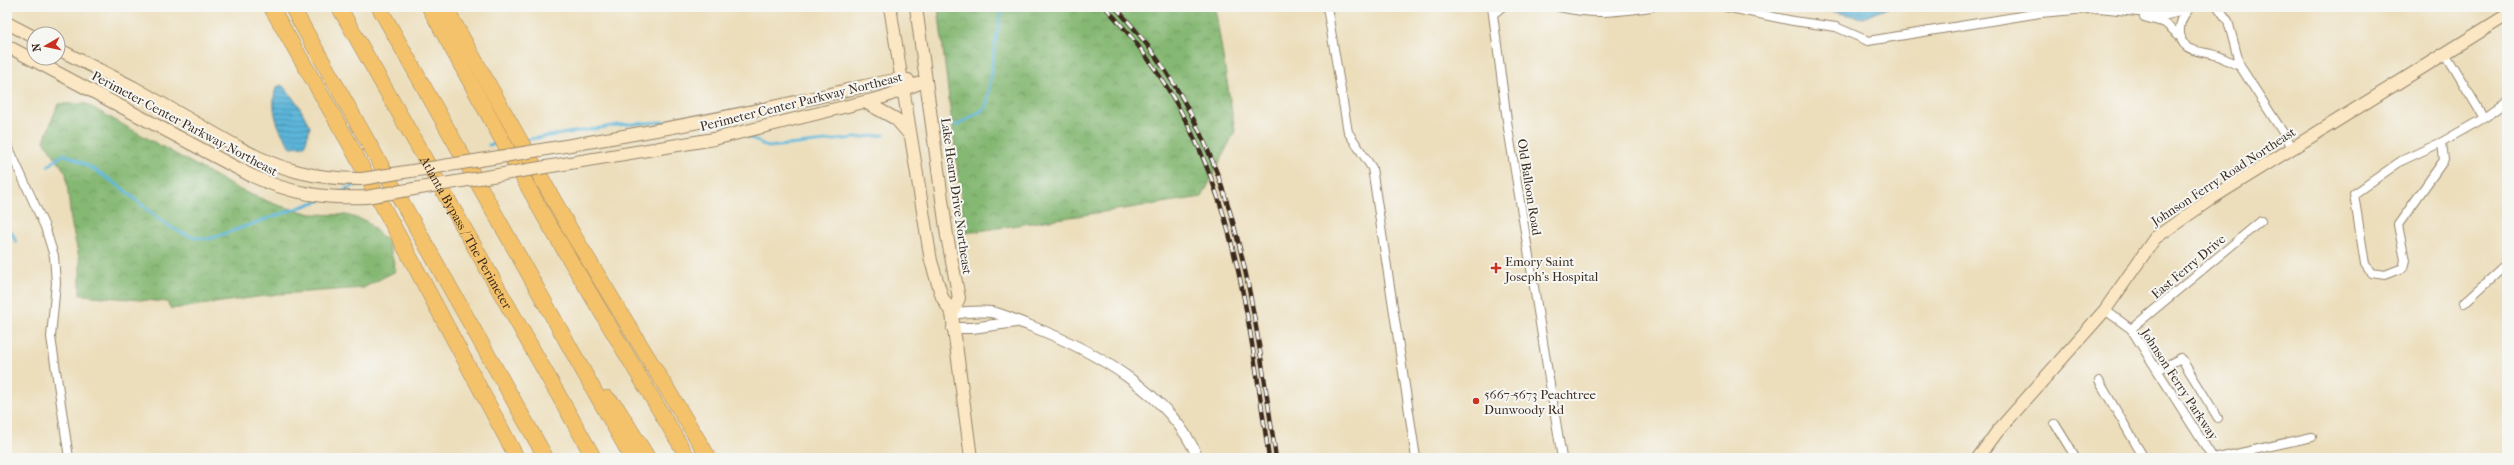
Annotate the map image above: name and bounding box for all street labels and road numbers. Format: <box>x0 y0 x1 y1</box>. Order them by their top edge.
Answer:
street label: Perimeter Center Parkway Northeast <box>89 68 281 179</box>
street label: Perimeter Center Parkway Northeast <box>698 69 904 134</box>
street label: Lake Hearn Drive Northeast <box>938 117 975 276</box>
street label: Johnson Ferry Road Northeast <box>2148 124 2298 229</box>
street label: Old Balloon Road <box>1514 138 1545 237</box>
street label: Atlanta Bypass / The Perimeter <box>416 153 515 312</box>
street label: East Ferry Drive <box>2148 231 2229 302</box>
street label: Johnson Ferry Parkway <box>2137 325 2222 444</box>

